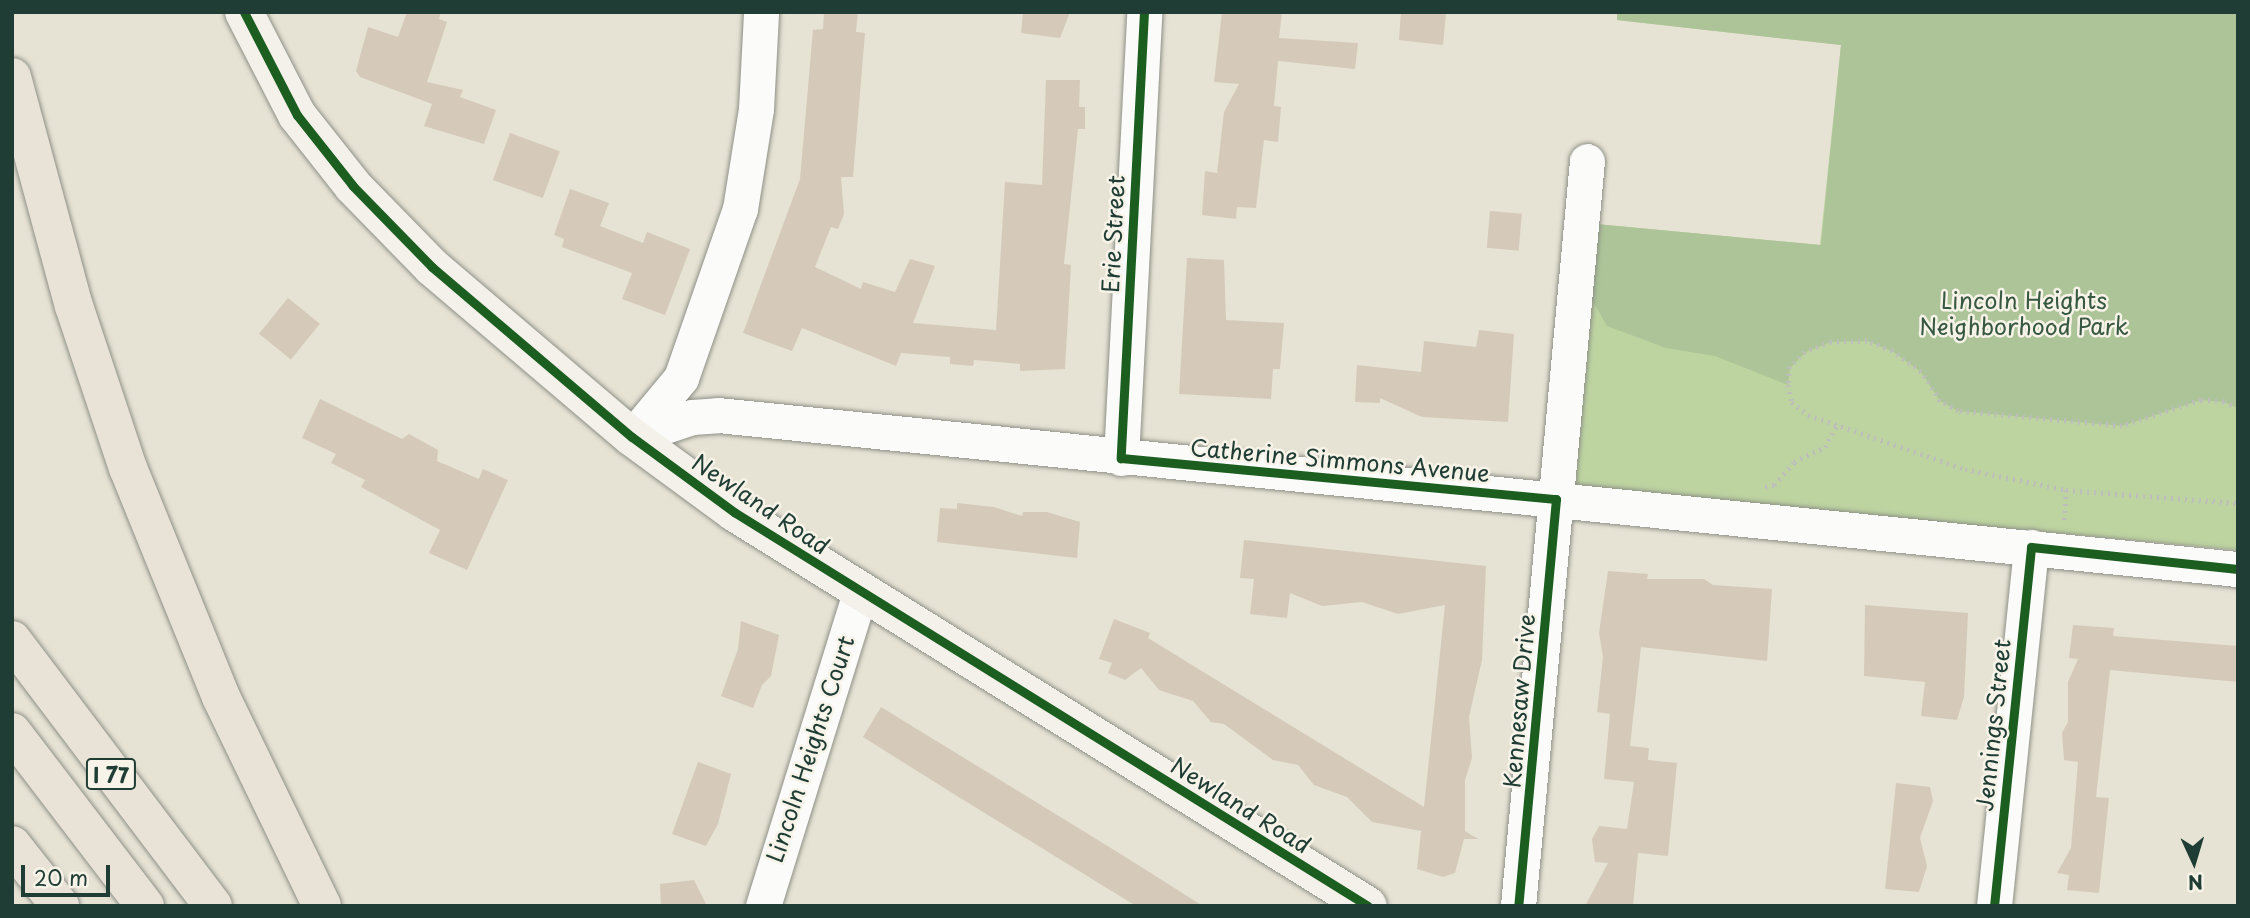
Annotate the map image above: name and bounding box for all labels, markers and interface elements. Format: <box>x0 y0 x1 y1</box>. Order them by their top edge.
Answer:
street label: Erie Street <box>1096 174 1130 294</box>
park label: Lincoln Heights Neighborhood Park <box>1919 286 2129 340</box>
street label: Catherine Simmons Avenue <box>1189 433 1491 487</box>
street label: Newland Road <box>687 448 835 560</box>
street label: Kennesaw Drive <box>1498 612 1540 790</box>
street label: Lincoln Heights Court <box>760 632 860 866</box>
street label: Jennings Street <box>1970 637 2016 813</box>
street label: Newland Road <box>1166 751 1316 859</box>
road number: I 77 <box>85 756 137 792</box>
north arrow <box>2159 827 2229 897</box>
scale bar <box>24 852 114 896</box>
text: 20 m <box>34 861 88 893</box>
text: N <box>2187 868 2204 897</box>

